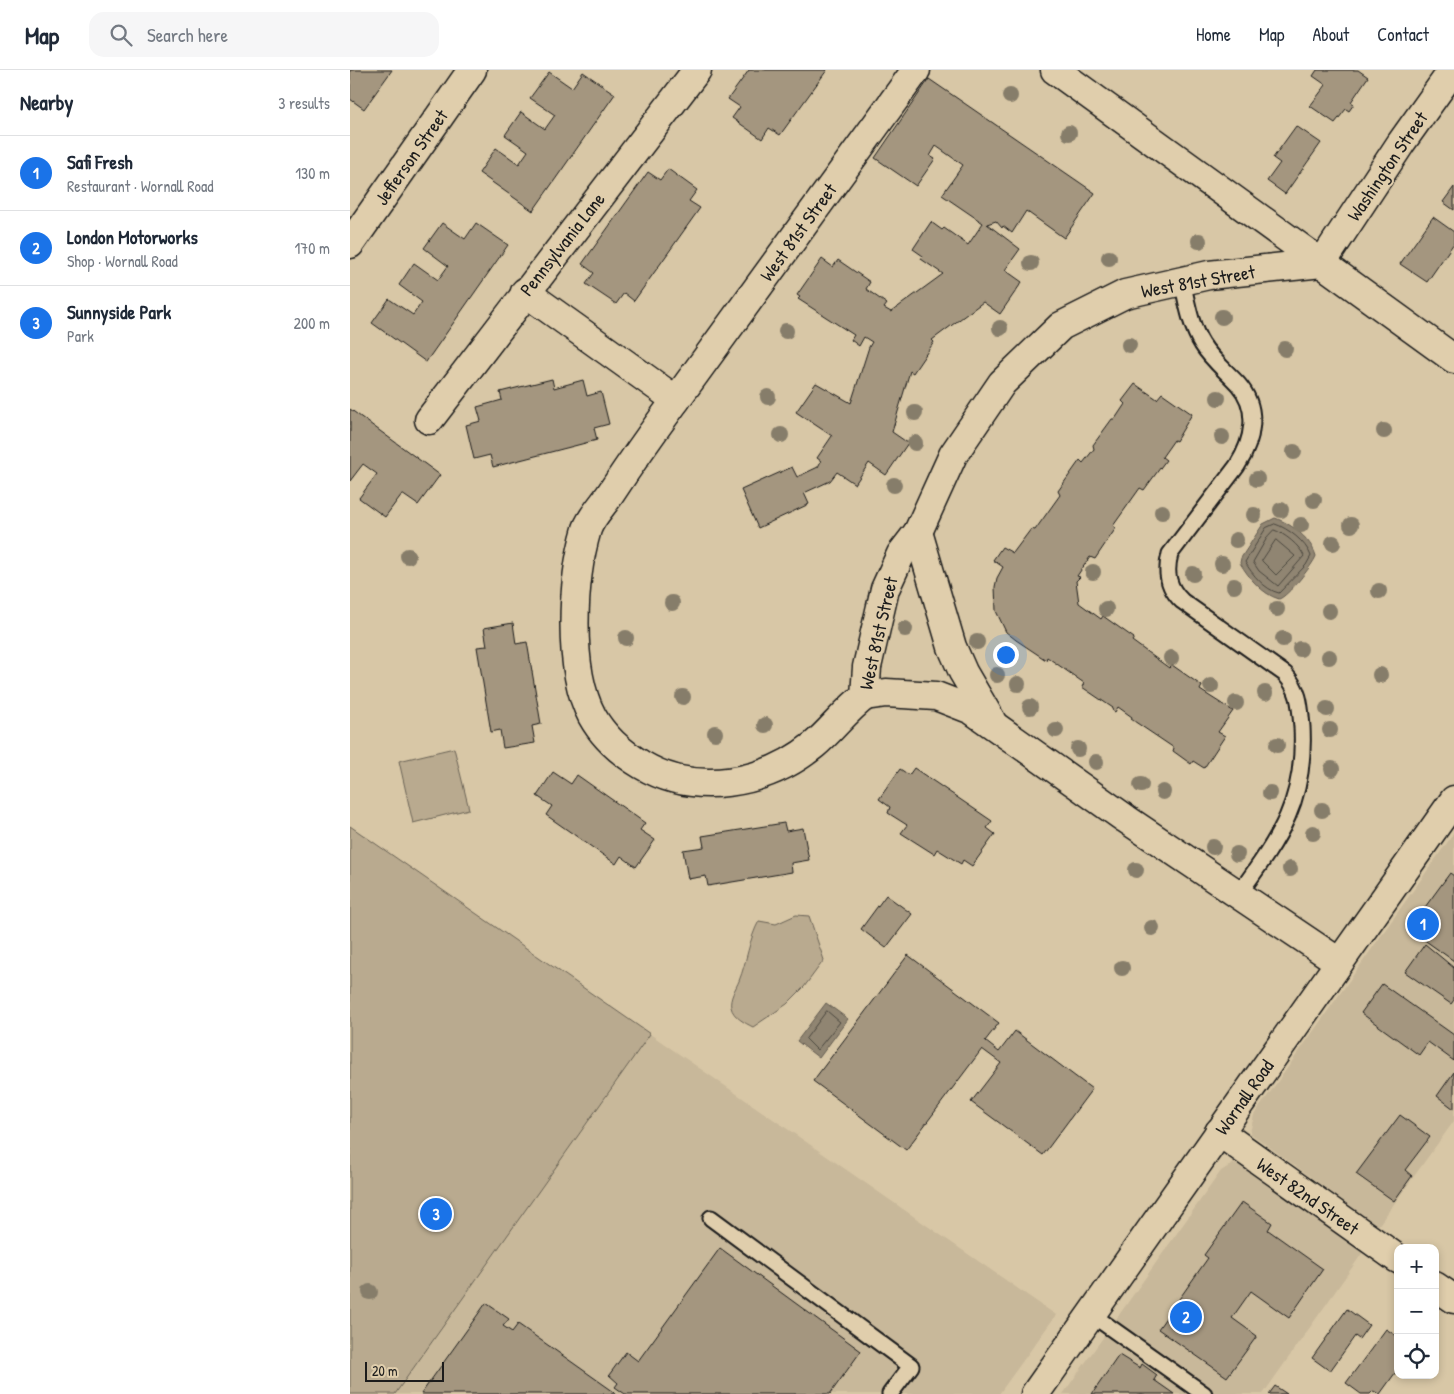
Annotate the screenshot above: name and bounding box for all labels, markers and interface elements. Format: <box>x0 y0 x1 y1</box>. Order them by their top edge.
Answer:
search box <box>89 12 439 57</box>
text: Map <box>25 19 59 51</box>
icon: search <box>107 21 135 49</box>
text: Search here <box>147 22 228 48</box>
text: Home <box>1196 22 1231 47</box>
text: Map <box>1259 22 1284 47</box>
text: About <box>1312 22 1349 47</box>
text: Contact <box>1377 22 1429 47</box>
text: Nearby <box>20 88 73 117</box>
text: 3 results <box>278 92 330 114</box>
street label: Jefferson Street <box>368 103 454 210</box>
street label: Washington Street <box>1341 106 1434 226</box>
text: Safi Fresh <box>67 149 132 175</box>
text: 1 <box>33 162 39 184</box>
text: 130 m <box>295 162 330 184</box>
text: Restaurant · Wornall Road <box>67 175 213 197</box>
street label: West 81st Street <box>754 177 843 286</box>
street label: Pennsylvania Lane <box>513 187 611 301</box>
text: London Motorworks <box>67 224 198 250</box>
text: 2 <box>32 237 40 259</box>
text: 170 m <box>295 237 330 259</box>
text: Shop · Wornall Road <box>67 250 178 272</box>
street label: West 81st Street <box>1139 258 1257 304</box>
text: Sunnyside Park <box>67 299 171 325</box>
text: 3 <box>32 312 40 334</box>
text: 200 m <box>294 312 330 334</box>
text: Park <box>67 325 94 347</box>
street label: West 81st Street <box>852 574 904 692</box>
your location <box>993 642 1019 668</box>
pin: 1 <box>1407 905 1439 943</box>
street label: Wornall Road <box>1209 1054 1280 1140</box>
street label: West 82nd Street <box>1252 1151 1365 1241</box>
pin: 3 <box>420 1195 452 1233</box>
map controls <box>1394 1244 1439 1379</box>
button: + <box>1394 1244 1439 1289</box>
button: − <box>1394 1289 1439 1334</box>
pin: 2 <box>1170 1298 1202 1336</box>
button: locate <box>1394 1334 1439 1379</box>
scale bar <box>365 1359 444 1382</box>
text: 20 m <box>372 1361 398 1380</box>

